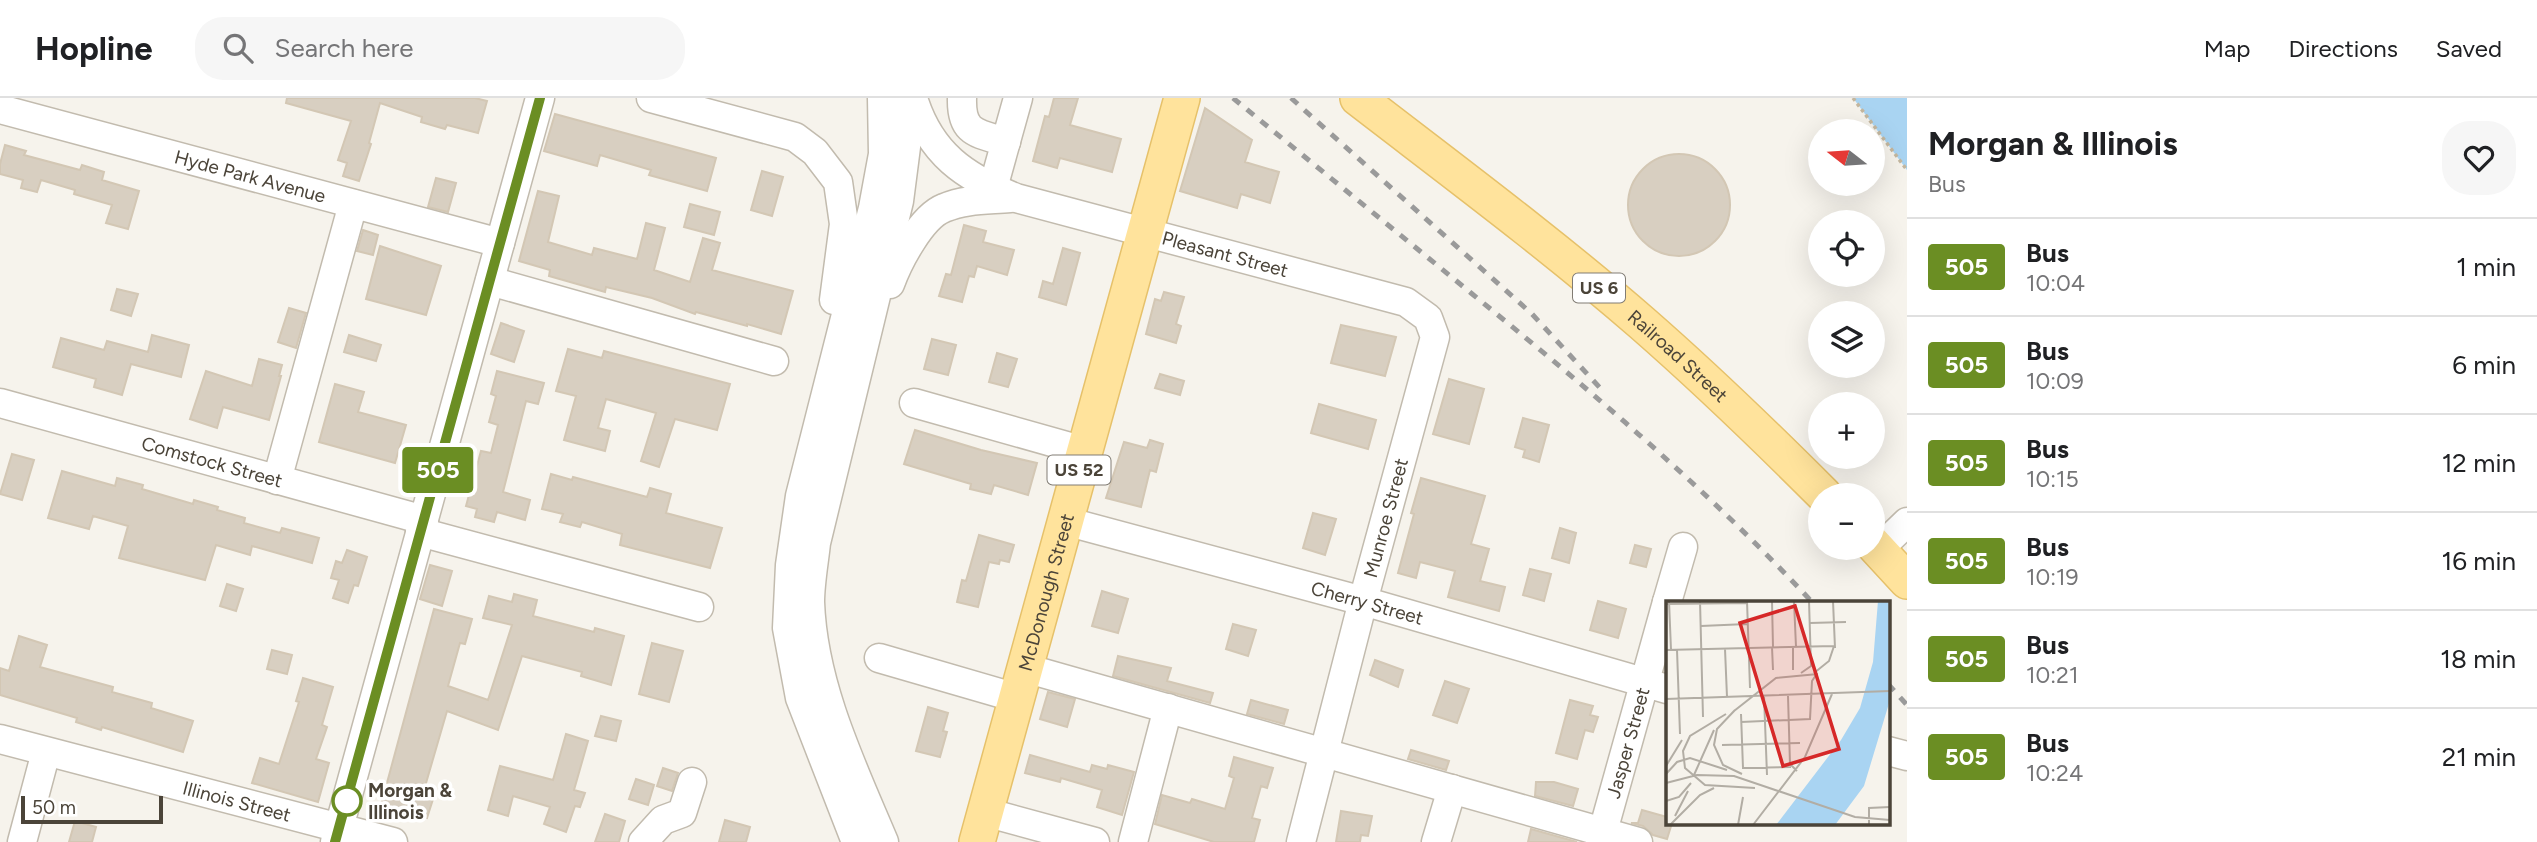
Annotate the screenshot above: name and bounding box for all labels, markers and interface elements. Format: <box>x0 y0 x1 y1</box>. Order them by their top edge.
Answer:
search box <box>195 17 685 80</box>
text: Hopline <box>35 29 153 68</box>
icon: search <box>219 29 257 67</box>
text: Search here <box>275 32 413 64</box>
text: Map <box>2204 34 2250 63</box>
text: Directions <box>2288 34 2398 63</box>
text: Saved <box>2436 34 2502 63</box>
north arrow <box>1808 119 1885 196</box>
map controls <box>1808 119 1885 560</box>
button: heart <box>2442 121 2516 195</box>
text: Morgan & Illinois <box>1928 124 2178 163</box>
street label: Hyde Park Avenue <box>172 145 328 207</box>
text: Bus <box>1928 170 1966 198</box>
button: locate <box>1808 210 1885 287</box>
street label: Pleasant Street <box>1160 226 1291 282</box>
text: Bus <box>2026 237 2069 269</box>
text: 1 min <box>2456 251 2516 283</box>
text: 505 <box>1945 252 1988 281</box>
text: 10:04 <box>2026 269 2085 297</box>
road number: US 6 <box>1573 274 1625 302</box>
button: layers <box>1808 301 1885 378</box>
street label: Railroad Street <box>1623 305 1733 407</box>
text: Bus <box>2026 335 2069 367</box>
text: 6 min <box>2452 349 2516 381</box>
text: 505 <box>1945 350 1988 379</box>
text: 10:09 <box>2026 367 2084 395</box>
button: + <box>1808 392 1885 469</box>
street label: Comstock Street <box>139 431 285 492</box>
text: Bus <box>2026 433 2069 465</box>
line badge: 505 <box>398 447 478 493</box>
text: 12 min <box>2442 447 2516 479</box>
text: 505 <box>1945 448 1988 477</box>
text: 505 <box>416 455 460 484</box>
road number: US 52 <box>1048 456 1110 484</box>
street label: Munroe Street <box>1359 456 1413 580</box>
text: 10:15 <box>2026 465 2079 493</box>
button: − <box>1808 483 1885 560</box>
street label: McDonough Street <box>1013 511 1078 674</box>
text: Bus <box>2026 531 2069 563</box>
text: 16 min <box>2441 545 2516 577</box>
text: 505 <box>1945 546 1988 575</box>
text: 10:19 <box>2026 563 2079 591</box>
street label: Cherry Street <box>1309 576 1426 629</box>
inset map <box>1666 601 1890 824</box>
text: Bus <box>2026 629 2069 661</box>
text: 18 min <box>2440 643 2516 675</box>
text: 505 <box>1945 644 1988 673</box>
text: 10:21 <box>2026 661 2078 689</box>
street label: Jasper Street <box>1601 685 1654 801</box>
text: Bus <box>2026 727 2069 759</box>
text: 21 min <box>2442 741 2516 773</box>
text: 505 <box>1945 742 1988 771</box>
text: 10:24 <box>2026 759 2083 787</box>
street label: Illinois Street <box>180 776 294 826</box>
place label: Morgan & Illinois <box>368 779 452 824</box>
marker: Morgan & Illinois <box>332 786 362 816</box>
scale bar <box>21 793 163 825</box>
text: 50 m <box>32 796 76 819</box>

